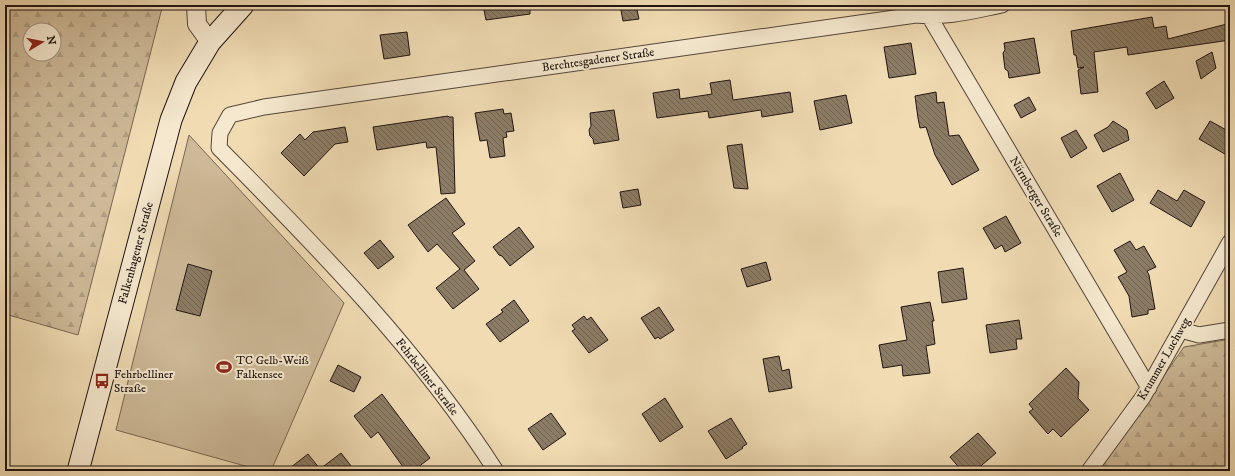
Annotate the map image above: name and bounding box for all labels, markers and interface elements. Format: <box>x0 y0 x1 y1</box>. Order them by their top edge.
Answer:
north arrow <box>22 22 62 62</box>
text: N <box>43 35 59 46</box>
street label: Berchtesgadener Straße <box>541 45 655 75</box>
street label: Nürnberger Straße <box>1006 154 1066 240</box>
street label: Falkenhagener Straße <box>115 200 157 306</box>
street label: Krummer Luchweg <box>1134 315 1194 403</box>
street label: Fehrbelliner Straße <box>392 335 462 419</box>
place label: TC Gelb-Weiß Falkensee <box>236 353 310 382</box>
sports icon: TC Gelb-Weiß Falkensee <box>215 358 233 376</box>
place label: Fehrbelliner Straße <box>114 367 174 396</box>
bus stop icon: Fehrbelliner Straße <box>93 372 111 390</box>

